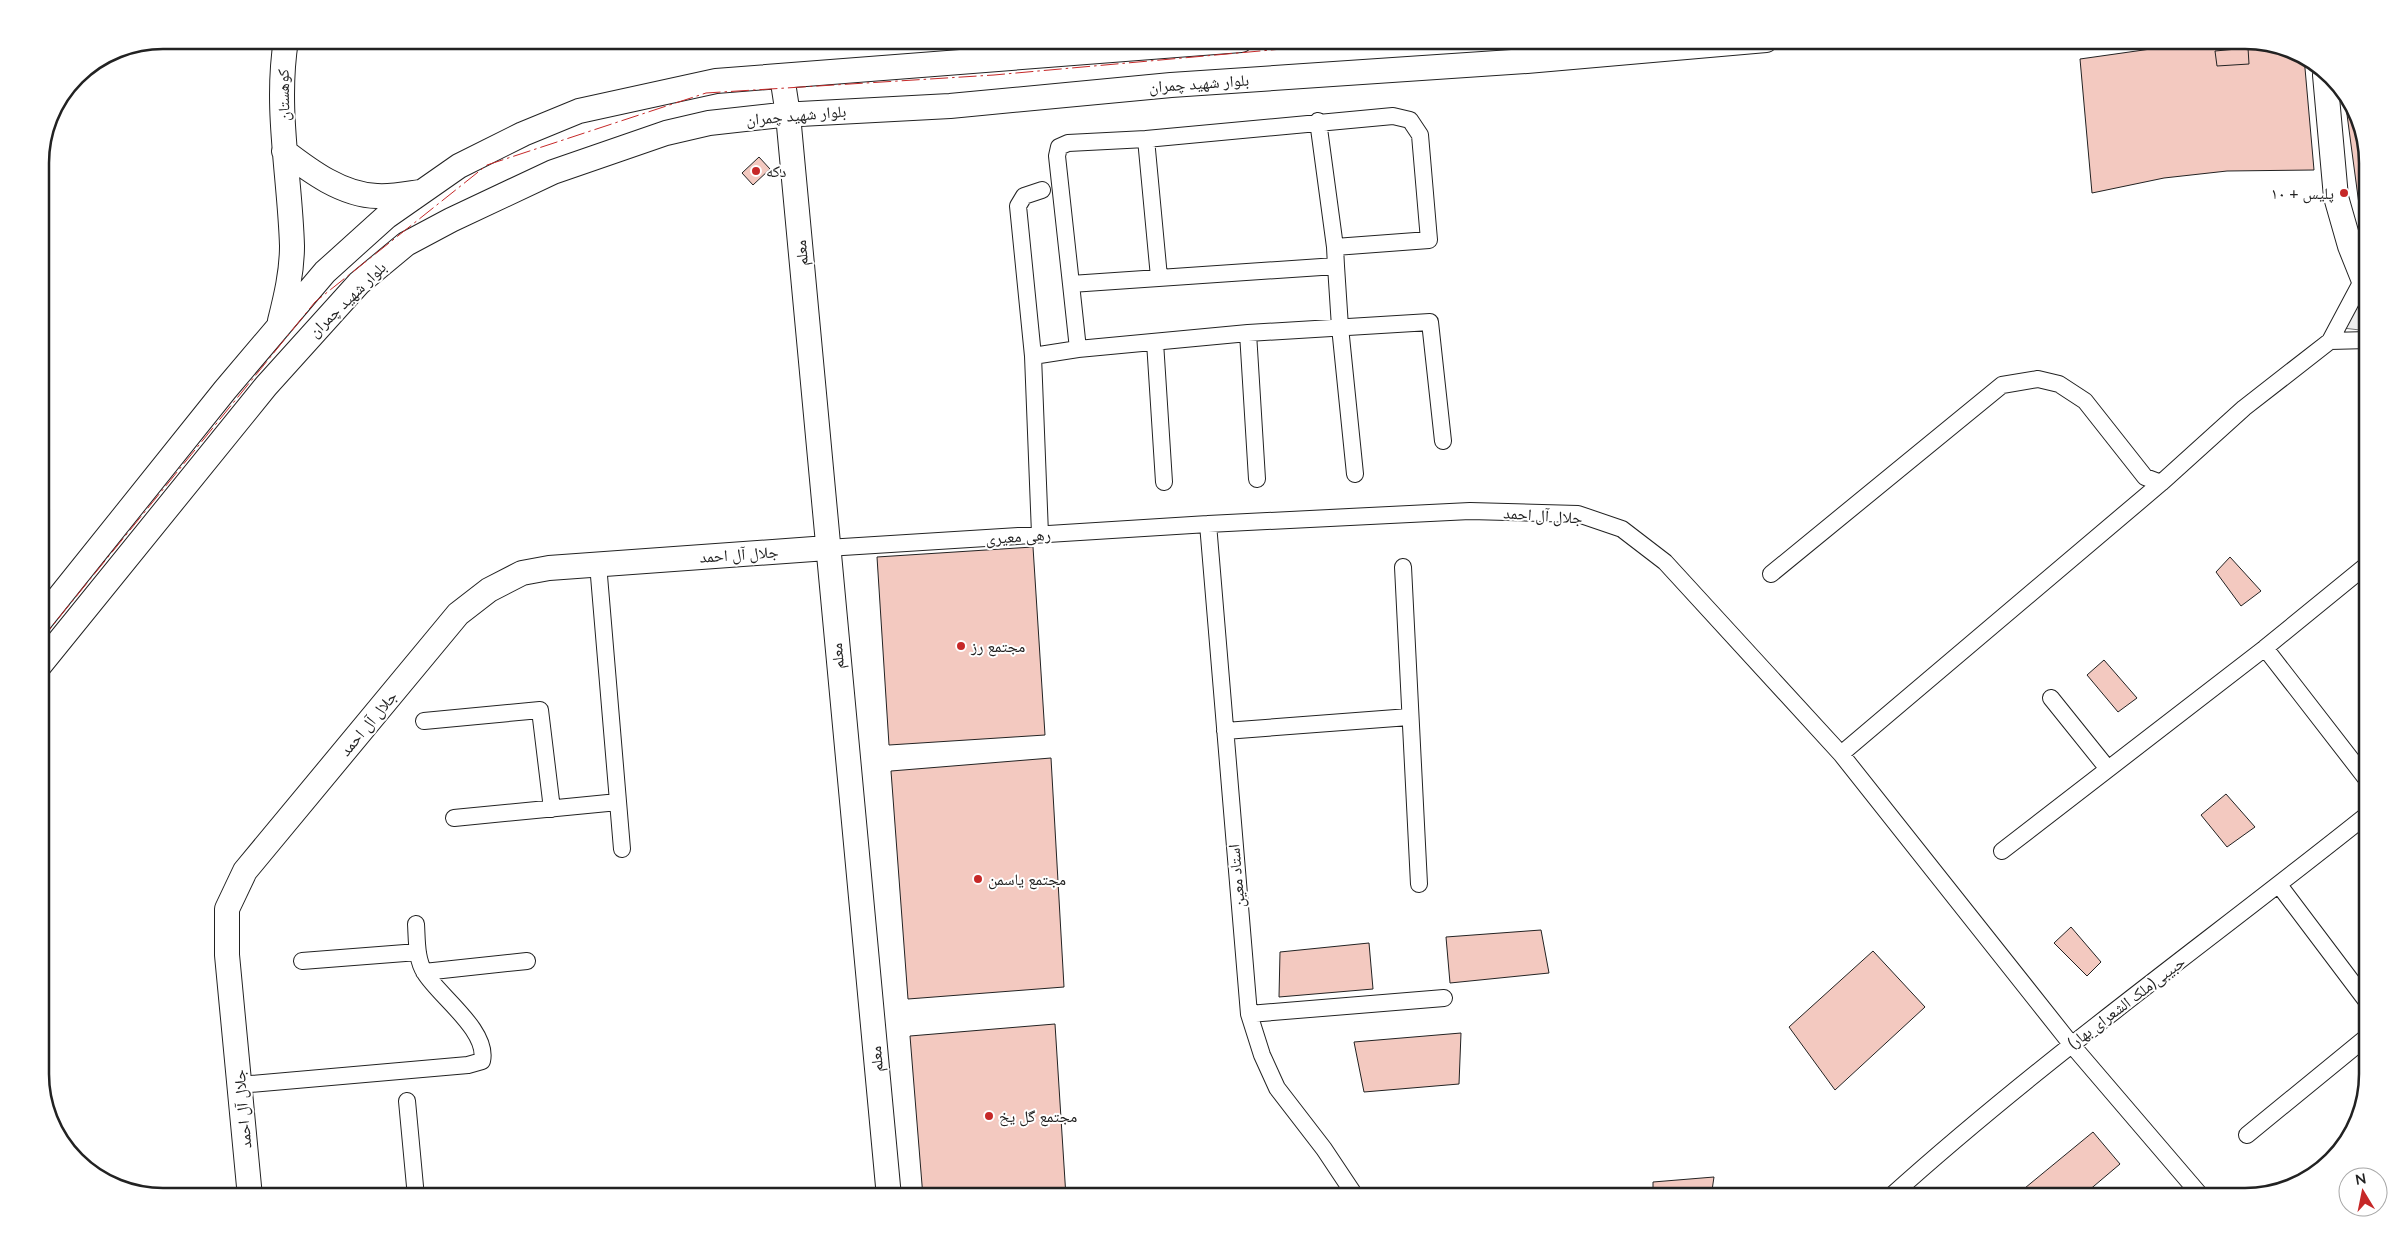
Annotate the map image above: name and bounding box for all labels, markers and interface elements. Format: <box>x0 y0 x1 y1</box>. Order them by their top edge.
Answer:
street label: کوهستان <box>273 68 294 121</box>
street label: بلوار شهید چمران <box>1148 70 1250 97</box>
street label: بلوار شهید چمران <box>745 101 847 130</box>
place label: دکه <box>766 161 787 180</box>
marker: دکه <box>750 165 762 177</box>
place label: پلیس + ۱۰ <box>2271 183 2334 204</box>
marker: پلیس + ۱۰ <box>2338 187 2350 199</box>
street label: معلم <box>790 239 813 267</box>
street label: بلوار شهید چمران <box>304 257 391 342</box>
street label: جلال آل احمد <box>1503 502 1583 529</box>
street label: رهی معیری <box>985 524 1051 549</box>
street label: جلال آل احمد <box>699 541 779 568</box>
place label: مجتمع رز <box>970 636 1025 657</box>
marker: مجتمع رز <box>955 640 967 652</box>
street label: معلم <box>826 642 849 670</box>
street label: جلال آل احمد <box>335 686 402 760</box>
street label: استاد معین <box>1223 843 1250 909</box>
place label: مجتمع یاسمن <box>988 869 1066 890</box>
marker: مجتمع یاسمن <box>972 873 984 885</box>
street label: حبیبی(ملک الشعرای بهار) <box>2063 951 2189 1053</box>
street label: معلم <box>865 1045 888 1073</box>
street label: جلال آل احمد <box>229 1069 256 1149</box>
place label: مجتمع گل یخ <box>999 1106 1077 1127</box>
marker: مجتمع گل یخ <box>983 1110 995 1122</box>
north arrow <box>2338 1167 2388 1217</box>
text: N <box>2354 1169 2367 1188</box>

